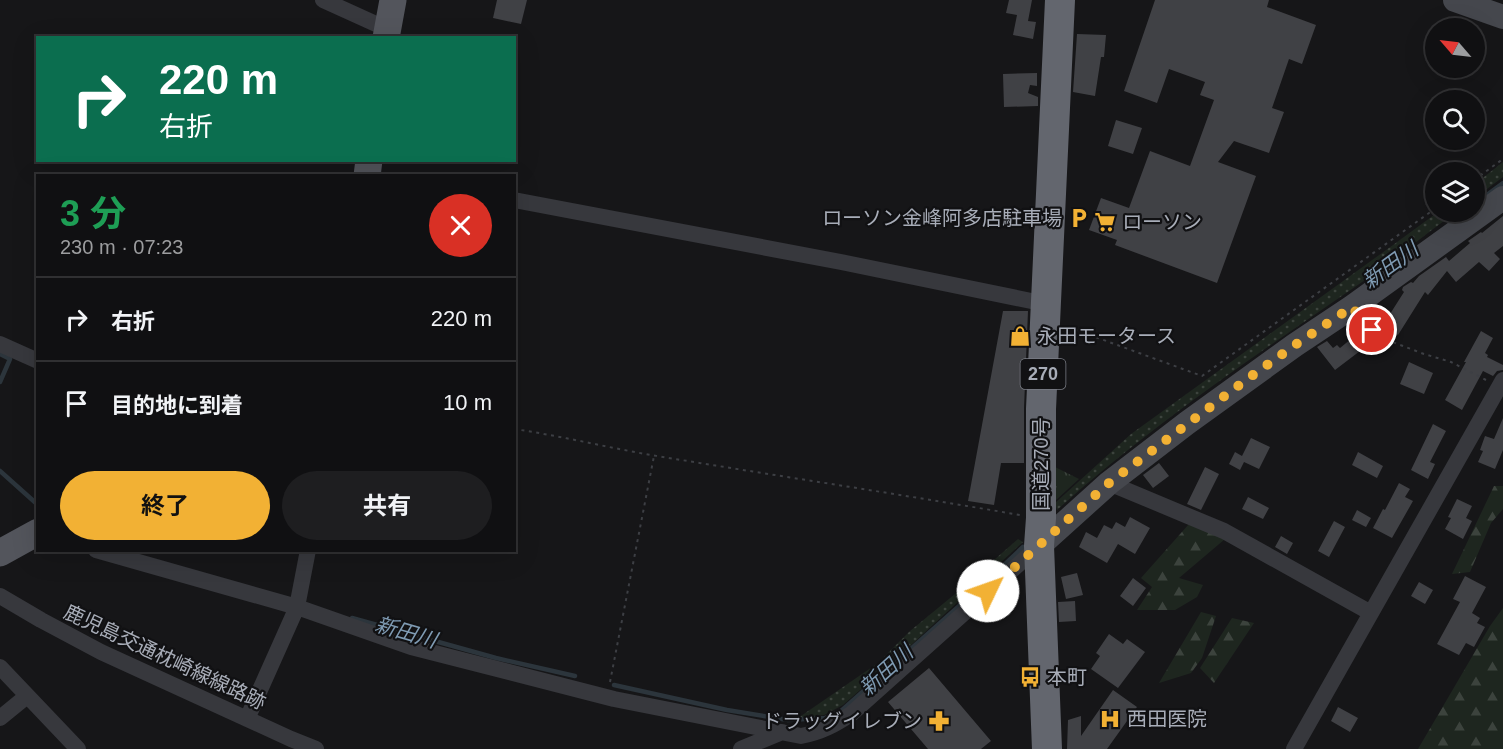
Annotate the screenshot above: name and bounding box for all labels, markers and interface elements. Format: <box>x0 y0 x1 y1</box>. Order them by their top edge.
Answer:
north arrow <box>1425 18 1485 78</box>
map controls <box>1425 18 1485 222</box>
text: 220 m <box>159 56 278 103</box>
icon: right <box>60 60 138 138</box>
button: search <box>1425 90 1485 150</box>
text: 右折 <box>159 112 213 142</box>
button: layers <box>1425 162 1485 222</box>
text: 3 分 <box>60 193 126 234</box>
button: close <box>429 194 492 257</box>
parking icon: ローソン金峰阿多店駐車場 <box>1067 206 1091 230</box>
place label: ローソン金峰阿多店駐車場 <box>822 207 1062 229</box>
supermarket icon: ローソン <box>1093 210 1117 234</box>
place label: ローソン <box>1122 211 1202 233</box>
text: 230 m · 07:23 <box>60 236 183 258</box>
water label: 新田川 <box>1358 236 1424 293</box>
icon: right <box>60 303 93 336</box>
pin <box>1346 304 1397 355</box>
text: 220 m <box>431 306 492 331</box>
text: 右折 <box>111 309 155 334</box>
icon: arrive <box>1355 313 1388 346</box>
shop icon: 永田モータース <box>1008 324 1032 348</box>
place label: 永田モータース <box>1037 325 1176 347</box>
road number: 270 <box>1020 359 1066 389</box>
icon: arrive <box>60 387 93 420</box>
text: 10 m <box>443 390 492 415</box>
text: 目的地に到着 <box>111 393 243 418</box>
street label: 国道270号 <box>1030 417 1052 511</box>
button: 終了 <box>60 471 270 540</box>
button: 共有 <box>282 471 492 540</box>
position arrow <box>956 559 1020 623</box>
street label: 鹿児島交通枕崎線線路跡 <box>61 601 269 713</box>
water label: 新田川 <box>373 612 441 652</box>
water label: 新田川 <box>855 639 919 700</box>
bus stop icon: 本町 <box>1018 665 1042 689</box>
place label: 本町 <box>1047 666 1087 688</box>
hospital icon: 西田医院 <box>1098 707 1122 731</box>
place label: 西田医院 <box>1127 708 1207 730</box>
pharmacy icon: ドラッグイレブン <box>927 709 951 733</box>
place label: ドラッグイレブン <box>762 710 922 732</box>

